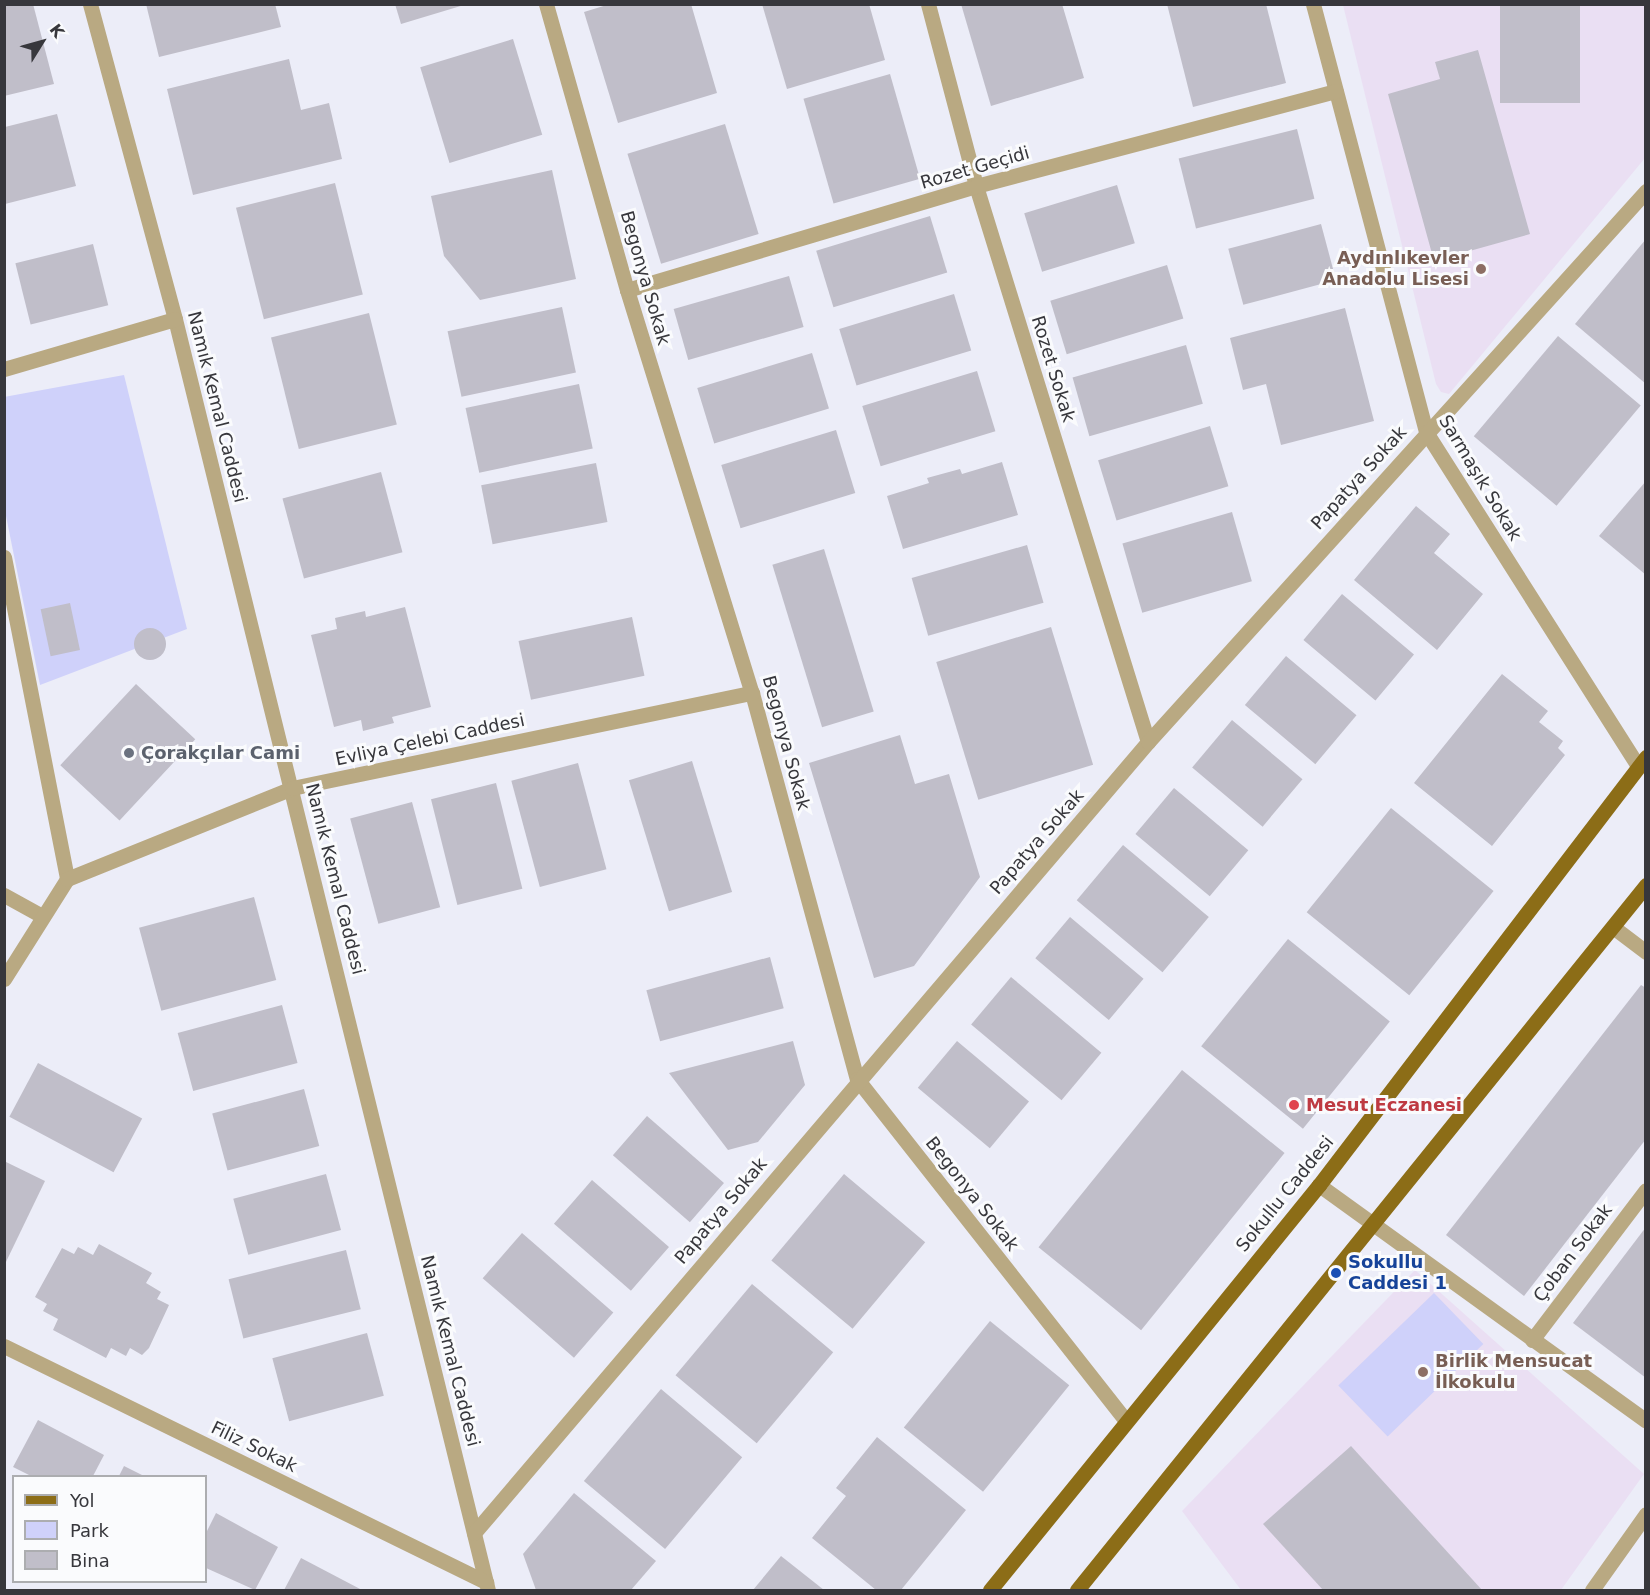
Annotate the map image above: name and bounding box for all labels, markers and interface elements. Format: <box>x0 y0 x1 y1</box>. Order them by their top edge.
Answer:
north arrow <box>12 12 72 72</box>
text: K <box>45 20 68 42</box>
street label: Rozet Geçidi <box>918 142 1032 194</box>
street label: Begonya Sokak <box>616 208 674 348</box>
place label: Aydınlıkevler Anadolu Lisesi <box>1322 248 1469 290</box>
marker: Aydınlıkevler Anadolu Lisesi <box>1474 262 1488 276</box>
street label: Namık Kemal Caddesi <box>183 309 251 505</box>
street label: Rozet Sokak <box>1027 313 1079 425</box>
street label: Sarmaşık Sokak <box>1434 411 1526 545</box>
street label: Papatya Sokak <box>1307 422 1411 534</box>
street label: Begonya Sokak <box>758 673 814 813</box>
street label: Evliya Çelebi Caddesi <box>333 709 527 771</box>
place label: Çorakçılar Cami <box>141 742 300 764</box>
marker: Çorakçılar Cami <box>122 746 136 760</box>
street label: Namık Kemal Caddesi <box>301 781 369 977</box>
street label: Papatya Sokak <box>986 785 1088 899</box>
place label: Mesut Eczanesi <box>1306 1094 1462 1116</box>
marker: Mesut Eczanesi <box>1287 1098 1301 1112</box>
street label: Sokullu Caddesi <box>1232 1132 1338 1256</box>
street label: Begonya Sokak <box>921 1133 1023 1255</box>
street label: Papatya Sokak <box>670 1154 772 1268</box>
street label: Çoban Sokak <box>1529 1200 1617 1306</box>
place label: Sokullu Caddesi 1 <box>1348 1252 1447 1294</box>
street label: Namık Kemal Caddesi <box>416 1253 484 1449</box>
marker: Sokullu Caddesi 1 <box>1329 1266 1343 1280</box>
place label: Birlik Mensucat İlkokulu <box>1435 1351 1592 1394</box>
marker: Birlik Mensucat İlkokulu <box>1416 1365 1430 1379</box>
street label: Filiz Sokak <box>207 1417 301 1477</box>
legend <box>12 1475 207 1583</box>
text: Yol <box>70 1490 95 1511</box>
text: Park <box>70 1520 109 1541</box>
text: Bina <box>70 1550 110 1571</box>

